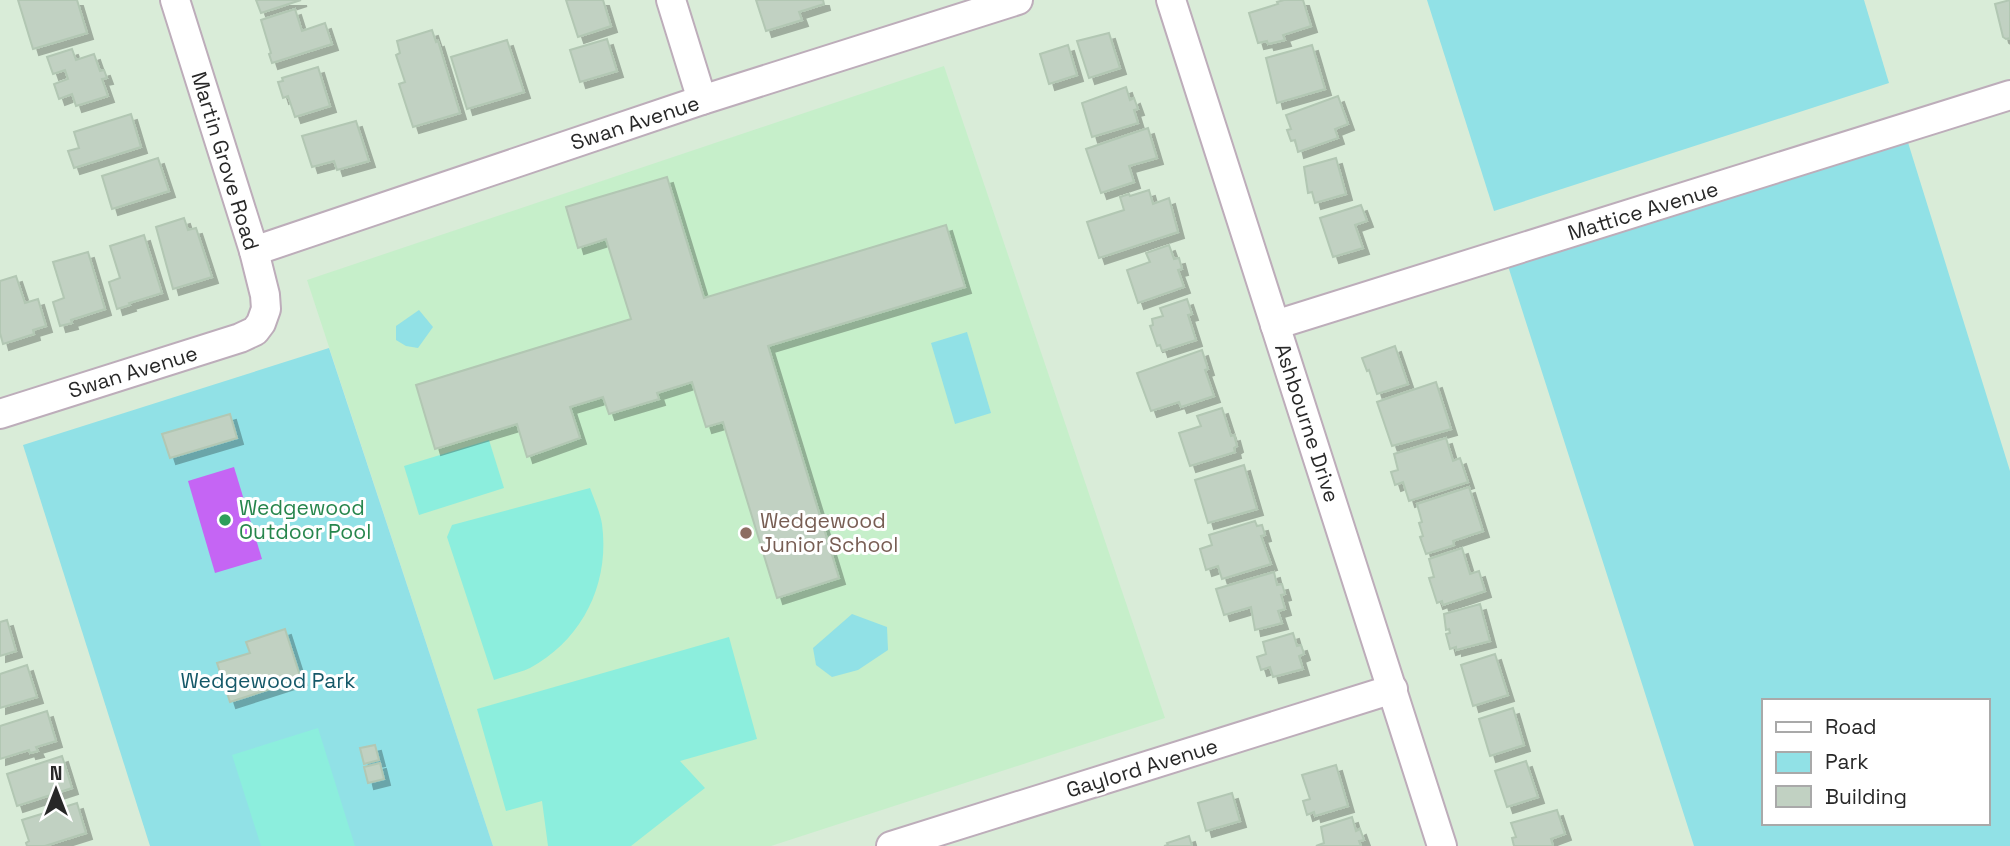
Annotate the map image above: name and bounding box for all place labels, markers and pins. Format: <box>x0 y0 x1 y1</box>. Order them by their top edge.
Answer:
place label: Wedgewood Outdoor Pool <box>239 494 371 545</box>
place label: Wedgewood Junior School <box>760 507 899 558</box>
marker: Wedgewood Outdoor Pool <box>217 512 233 528</box>
marker: Wedgewood Junior School <box>738 525 754 541</box>

